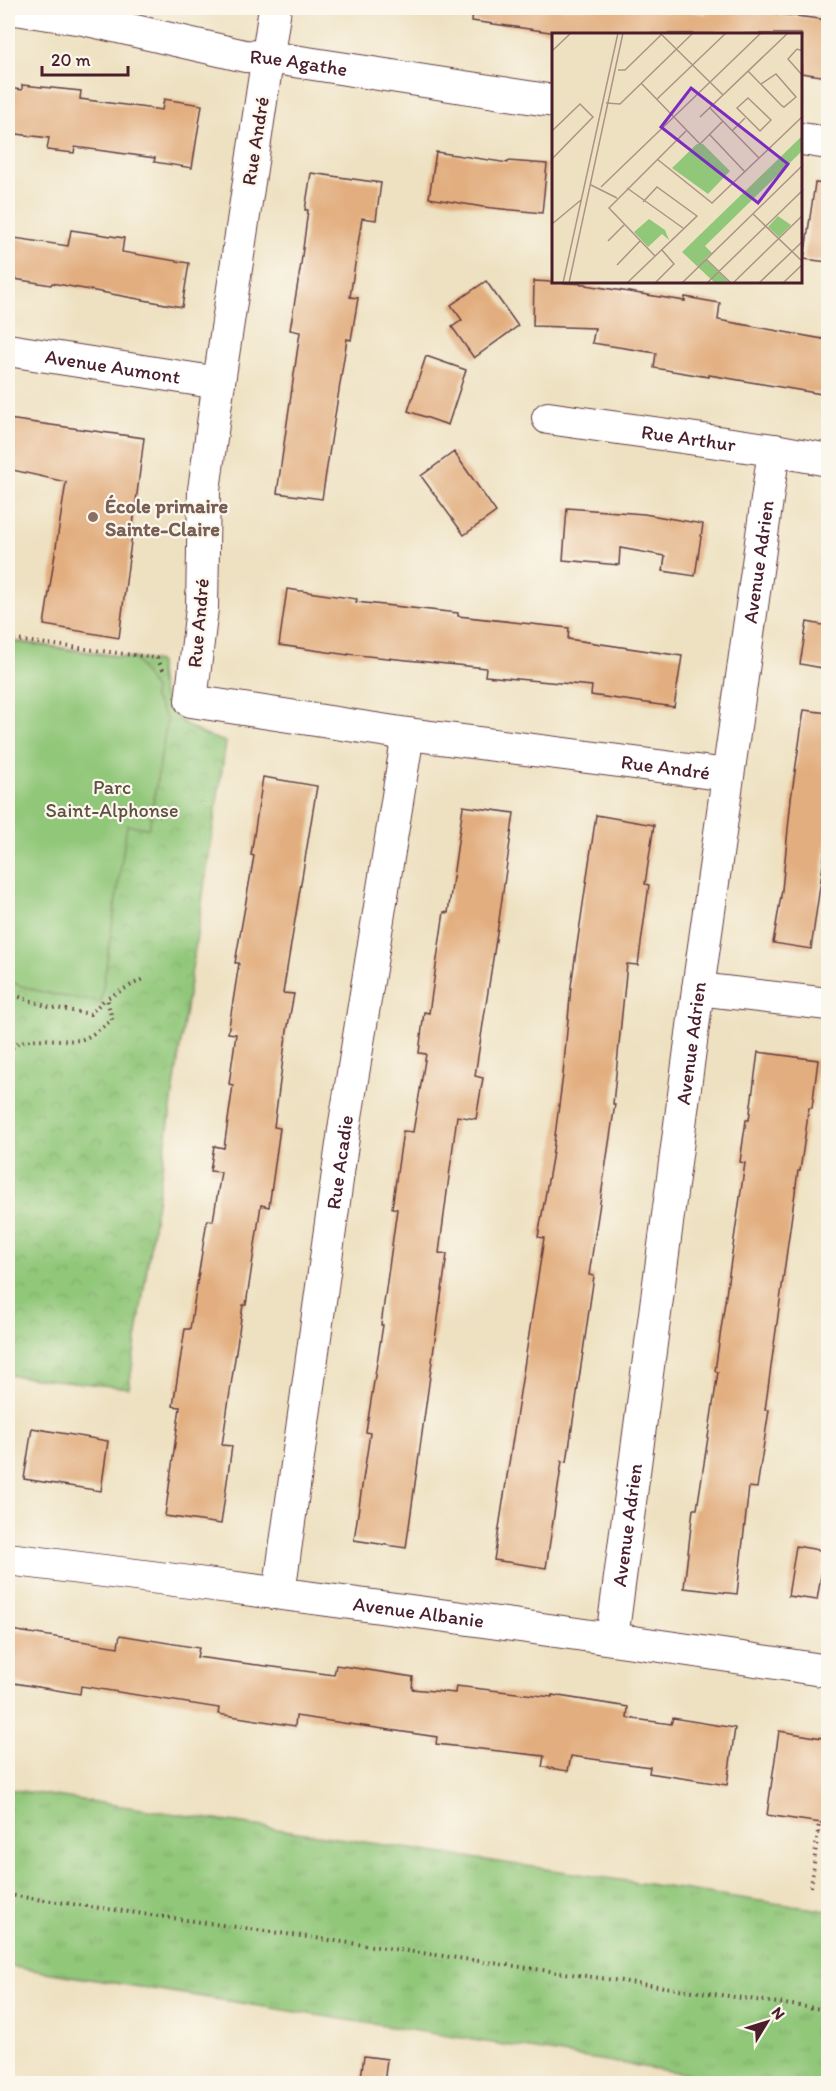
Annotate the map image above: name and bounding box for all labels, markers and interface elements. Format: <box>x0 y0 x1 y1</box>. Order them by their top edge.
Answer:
inset map <box>552 33 803 284</box>
scale bar <box>42 39 128 77</box>
street label: Rue Agathe <box>249 44 349 81</box>
text: 20 m <box>51 49 91 71</box>
street label: Rue André <box>236 95 274 187</box>
street label: Avenue Aumont <box>43 344 183 389</box>
street label: Rue Arthur <box>640 419 737 456</box>
place label: École primaire Sainte-Claire <box>105 494 228 541</box>
street label: Avenue Adrien <box>738 498 779 625</box>
marker: École primaire Sainte-Claire <box>86 510 100 524</box>
street label: Rue André <box>182 577 214 669</box>
street label: Rue André <box>620 749 711 785</box>
park label: Parc Saint-Alphonse <box>46 775 178 822</box>
street label: Avenue Adrien <box>671 980 711 1106</box>
street label: Rue Acadie <box>321 1113 358 1211</box>
street label: Avenue Adrien <box>607 1462 647 1588</box>
street label: Avenue Albanie <box>352 1591 486 1633</box>
north arrow <box>737 1992 797 2052</box>
text: N <box>768 2003 789 2023</box>

